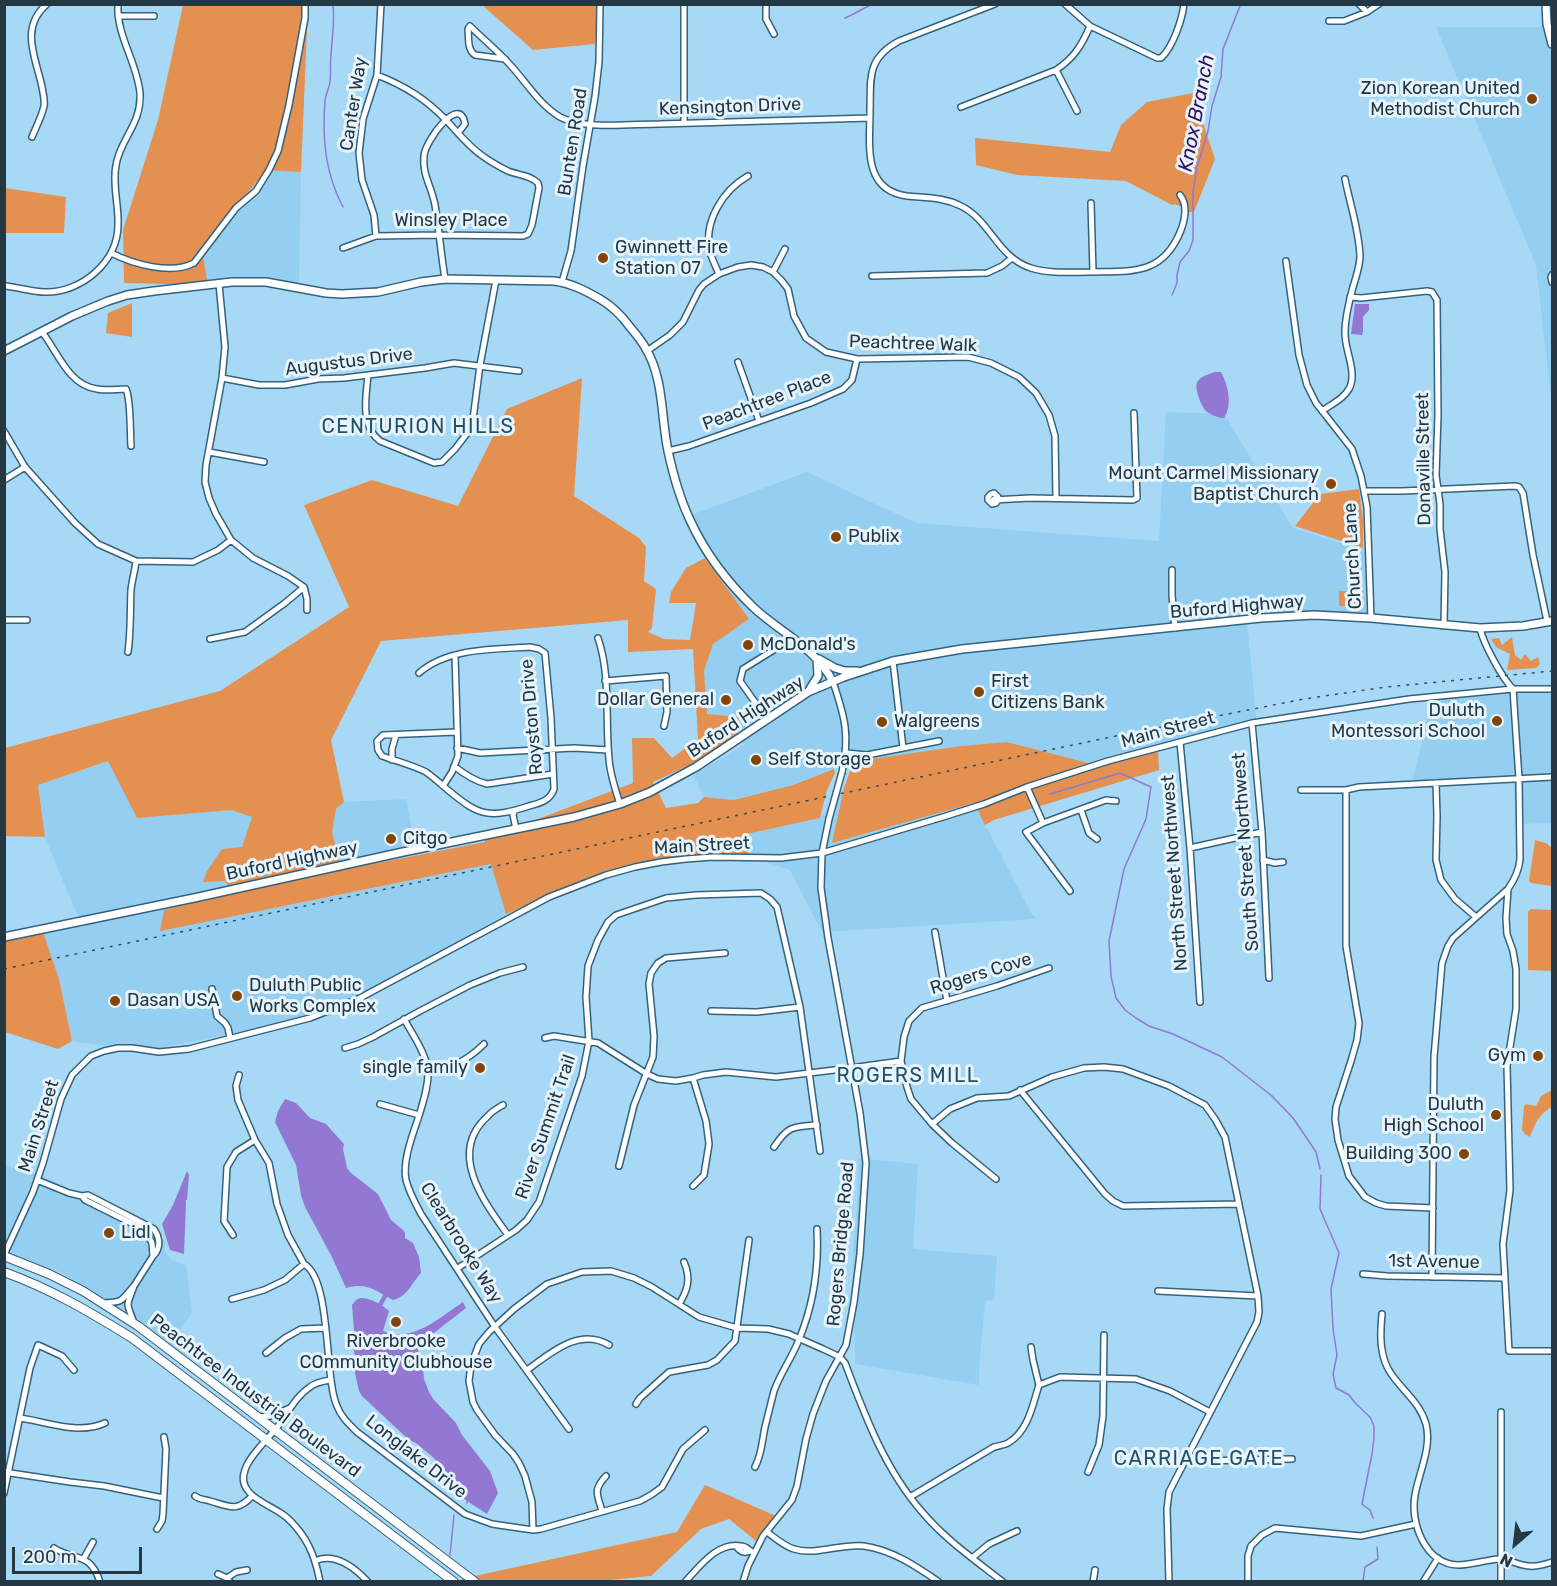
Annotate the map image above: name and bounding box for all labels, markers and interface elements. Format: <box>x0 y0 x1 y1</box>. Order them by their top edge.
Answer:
water label: Knox Branch <box>1174 52 1220 174</box>
street label: Canter Way <box>336 56 372 152</box>
place label: Zion Korean United Methodist Church <box>1361 78 1520 121</box>
street label: Bunten Road <box>554 87 592 197</box>
marker: Zion Korean United Methodist Church <box>1525 92 1539 106</box>
street label: Kensington Drive <box>658 94 802 120</box>
street label: Winsley Place <box>394 210 508 232</box>
place label: Gwinnett Fire Station 07 <box>615 237 728 280</box>
marker: Gwinnett Fire Station 07 <box>596 251 610 265</box>
street label: Peachtree Walk <box>849 331 977 357</box>
street label: Augustus Drive <box>284 343 414 381</box>
street label: Peachtree Place <box>699 366 835 436</box>
street label: Donaville Street <box>1412 392 1436 526</box>
district label: CENTURION HILLS <box>321 415 515 439</box>
place label: Mount Carmel Missionary Baptist Church <box>1108 463 1319 506</box>
marker: Mount Carmel Missionary Baptist Church <box>1324 477 1338 491</box>
street label: Church Lane <box>1339 502 1367 610</box>
place label: Publix <box>848 526 900 548</box>
marker: Publix <box>829 530 843 544</box>
street label: Buford Highway <box>1169 590 1305 624</box>
place label: McDonald's <box>760 634 856 656</box>
marker: McDonald's <box>741 638 755 652</box>
street label: Royston Drive <box>516 658 548 776</box>
street label: Buford Highway <box>684 671 808 763</box>
place label: First Citizens Bank <box>991 671 1105 714</box>
marker: First Citizens Bank <box>972 685 986 699</box>
place label: Dollar General <box>597 689 714 711</box>
marker: Dollar General <box>719 693 733 707</box>
place label: Duluth Montessori School <box>1331 700 1485 742</box>
street label: Main Street <box>1119 707 1217 753</box>
place label: Walgreens <box>894 711 980 733</box>
marker: Duluth Montessori School <box>1490 714 1504 728</box>
marker: Walgreens <box>875 715 889 729</box>
place label: Self Storage <box>768 749 871 771</box>
street label: South Street Northwest <box>1228 752 1264 952</box>
marker: Self Storage <box>749 753 763 767</box>
street label: North Street Northwest <box>1157 774 1193 972</box>
place label: Citgo <box>403 828 447 850</box>
marker: Citgo <box>384 832 398 846</box>
street label: Main Street <box>654 833 750 859</box>
street label: Buford Highway <box>224 836 360 886</box>
street label: Rogers Cove <box>928 948 1034 1000</box>
place label: Duluth Public Works Complex <box>249 975 376 1018</box>
marker: Duluth Public Works Complex <box>230 989 244 1003</box>
place label: Dasan USA <box>127 990 219 1012</box>
marker: Dasan USA <box>108 994 122 1008</box>
place label: Gym <box>1488 1045 1526 1067</box>
marker: Gym <box>1531 1049 1545 1063</box>
street label: River Summit Trail <box>511 1052 581 1202</box>
place label: single family <box>363 1057 468 1079</box>
marker: single family <box>473 1061 487 1075</box>
district label: ROGERS MILL <box>836 1064 980 1088</box>
street label: Main Street <box>14 1077 64 1175</box>
place label: Duluth High School <box>1384 1094 1484 1136</box>
marker: Duluth High School <box>1489 1108 1503 1122</box>
place label: Building 300 <box>1346 1143 1452 1165</box>
marker: Building 300 <box>1457 1147 1471 1161</box>
street label: Rogers Bridge Road <box>823 1161 859 1327</box>
street label: Clearbrooke Way <box>415 1179 507 1307</box>
place label: Lidl <box>121 1222 151 1244</box>
marker: Lidl <box>102 1226 116 1240</box>
street label: 1st Avenue <box>1388 1250 1480 1274</box>
street label: Peachtree Industrial Boulevard <box>145 1310 365 1482</box>
marker: Riverbrooke COmmunity Clubhouse <box>389 1315 403 1329</box>
place label: Riverbrooke COmmunity Clubhouse <box>300 1331 492 1374</box>
street label: Longlake Drive <box>361 1411 471 1503</box>
district label: CARRIAGE GATE <box>1114 1447 1284 1471</box>
north arrow <box>1485 1514 1545 1574</box>
scale bar <box>15 1535 146 1573</box>
text: 200 m <box>23 1546 77 1568</box>
text: N <box>1497 1549 1516 1571</box>

